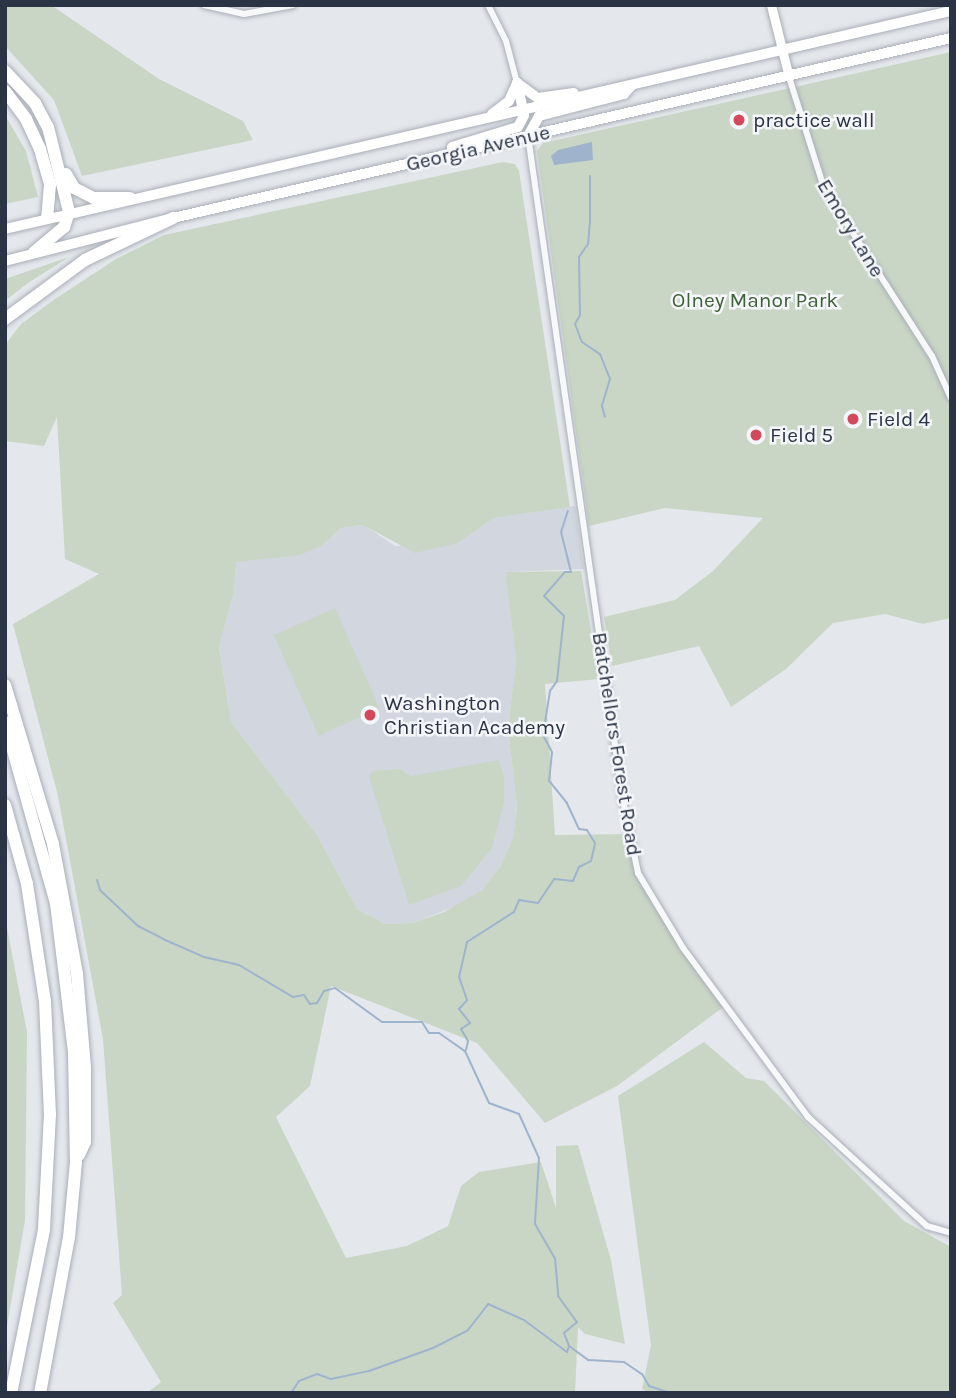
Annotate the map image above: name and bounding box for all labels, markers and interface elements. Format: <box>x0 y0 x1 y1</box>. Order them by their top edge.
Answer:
place label: practice wall <box>753 107 875 133</box>
marker: practice wall <box>731 112 747 128</box>
street label: Georgia Avenue <box>404 119 552 177</box>
street label: Emory Lane <box>812 174 890 282</box>
park label: Olney Manor Park <box>672 287 838 313</box>
place label: Field 4 <box>867 406 930 432</box>
marker: Field 4 <box>845 411 861 427</box>
place label: Field 5 <box>770 422 833 448</box>
marker: Field 5 <box>748 427 764 443</box>
street label: Batchellors Forest Road <box>587 630 647 858</box>
place label: Washington Christian Academy <box>384 690 565 740</box>
marker: Washington Christian Academy <box>362 707 378 723</box>

